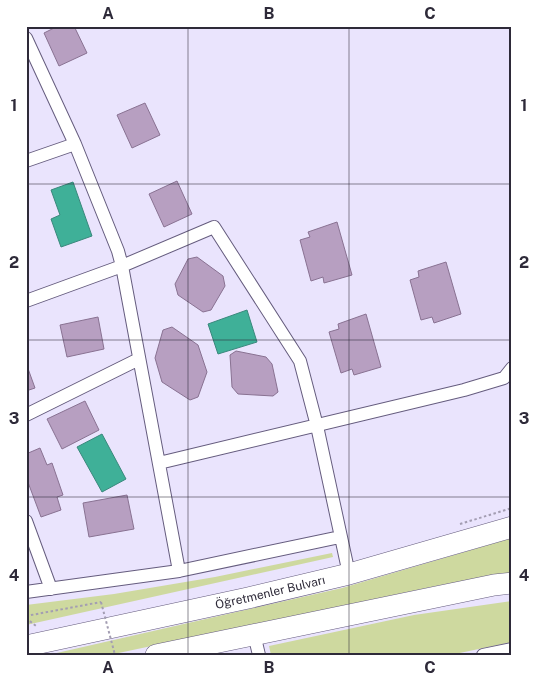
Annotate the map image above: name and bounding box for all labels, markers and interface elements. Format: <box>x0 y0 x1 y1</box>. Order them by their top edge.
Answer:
text: A <box>102 4 114 23</box>
text: B <box>264 4 275 23</box>
text: C <box>424 4 436 23</box>
text: 1 <box>11 96 17 115</box>
text: 1 <box>521 96 527 115</box>
text: 2 <box>9 253 19 272</box>
text: 2 <box>519 253 529 272</box>
text: 3 <box>9 409 19 428</box>
text: 3 <box>519 409 529 428</box>
text: 4 <box>9 566 20 585</box>
text: 4 <box>519 566 530 585</box>
street label: Öğretmenler Bulvarı <box>214 573 327 612</box>
text: A <box>102 658 114 677</box>
text: B <box>264 658 275 677</box>
text: C <box>424 658 436 677</box>

